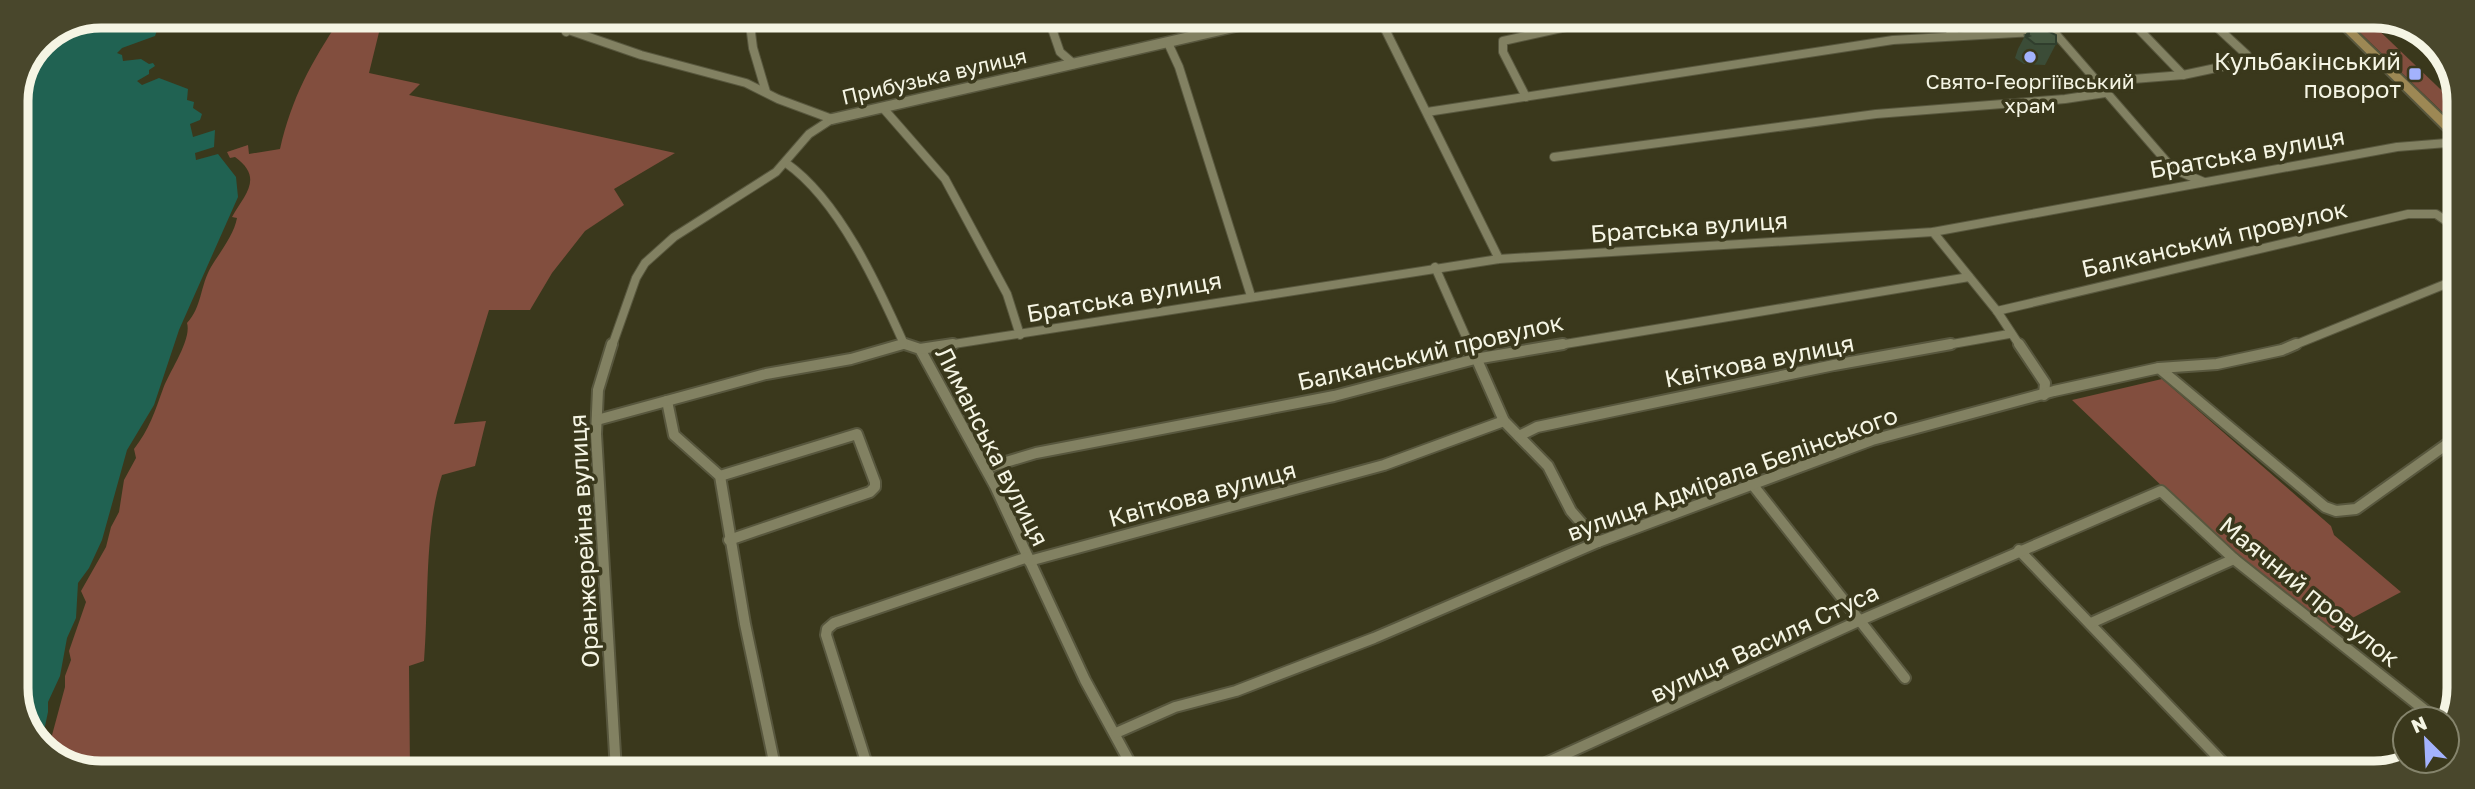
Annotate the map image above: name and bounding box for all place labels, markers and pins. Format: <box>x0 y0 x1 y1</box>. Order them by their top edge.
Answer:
place label: Кульбакінський поворот <box>2214 46 2401 103</box>
marker: Свято-Георгіївський храм <box>2022 49 2038 65</box>
marker: Кульбакінський поворот <box>2407 66 2423 82</box>
place label: Свято-Георгіївський храм <box>1925 68 2135 118</box>

